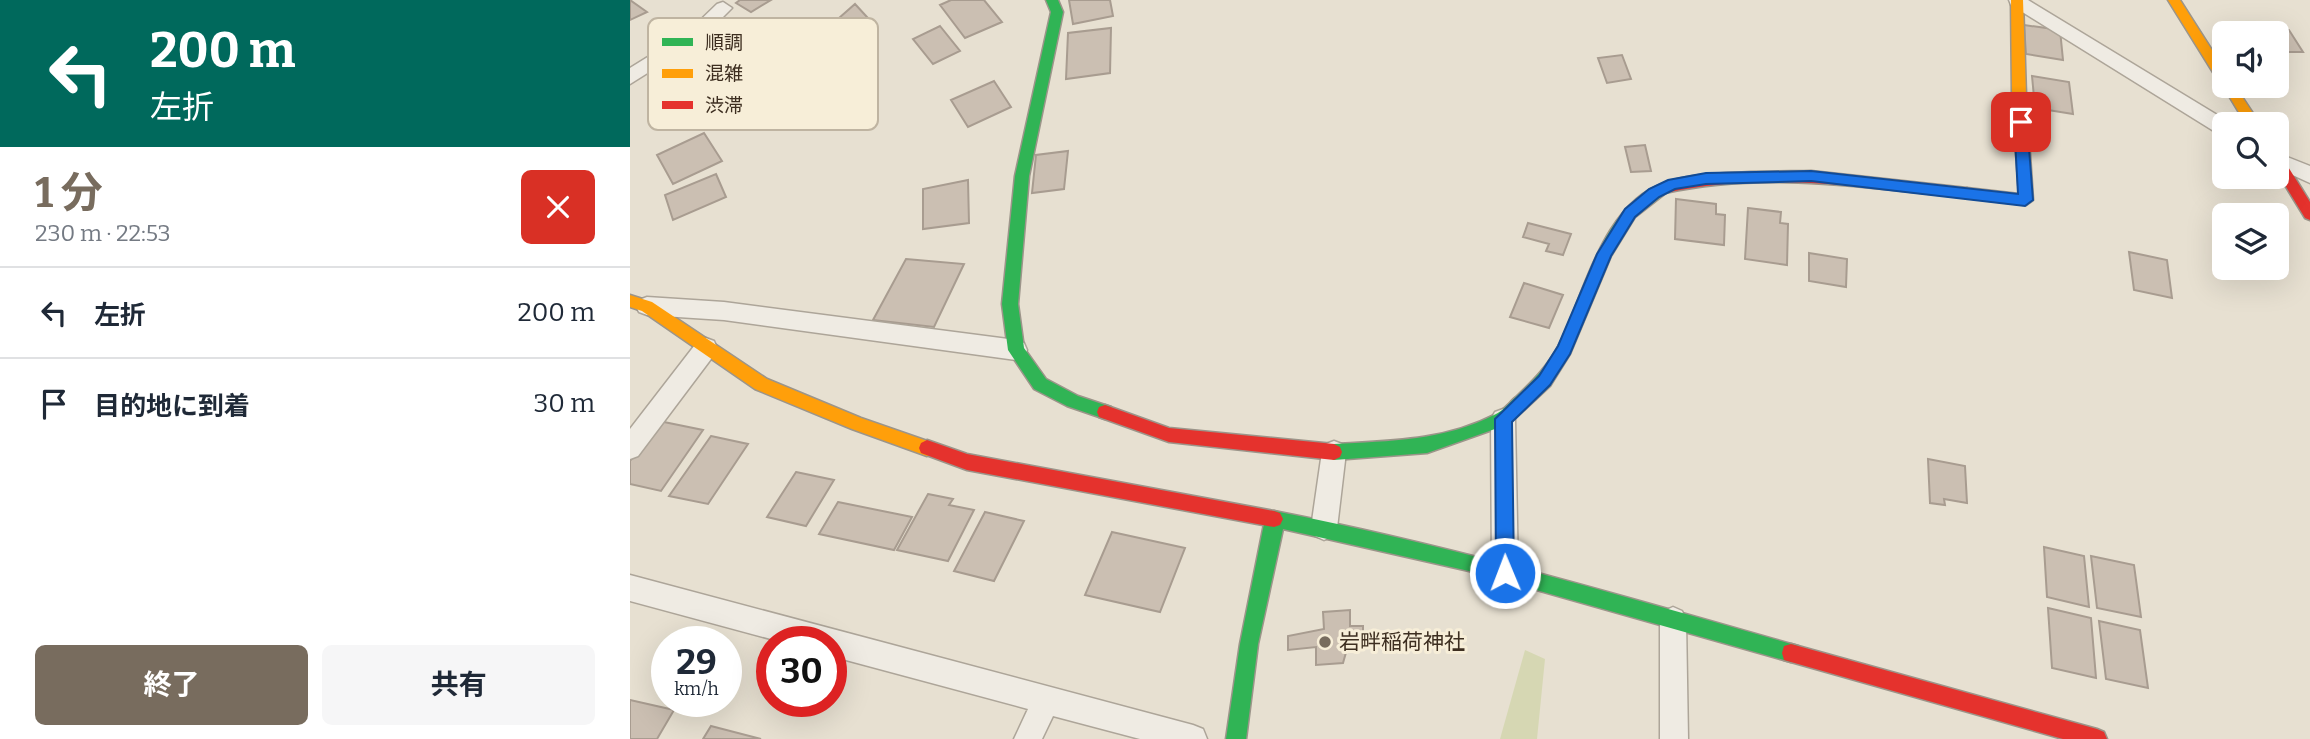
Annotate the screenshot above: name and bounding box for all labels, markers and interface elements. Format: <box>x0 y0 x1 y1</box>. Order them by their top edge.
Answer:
legend <box>648 18 878 130</box>
text: 200 m <box>150 21 295 80</box>
map controls <box>2212 21 2289 280</box>
button: sound <box>2212 21 2289 98</box>
icon: left <box>35 28 126 119</box>
text: 順調 <box>705 31 743 54</box>
text: 混雑 <box>705 62 743 85</box>
text: 左折 <box>150 88 214 126</box>
pin <box>1991 92 2051 152</box>
text: 渋滞 <box>705 94 743 117</box>
icon: arrive <box>2002 103 2040 141</box>
button: search <box>2212 112 2289 189</box>
text: 1 分 <box>35 168 103 218</box>
button: close <box>521 170 595 244</box>
button: layers <box>2212 203 2289 280</box>
text: 230 m · 22:53 <box>35 219 171 247</box>
icon: left <box>35 294 73 332</box>
text: 200 m <box>518 297 595 328</box>
text: 左折 <box>94 300 146 331</box>
icon: arrive <box>35 385 73 423</box>
text: 30 m <box>534 388 595 419</box>
text: 目的地に到着 <box>94 391 250 422</box>
position arrow <box>1468 536 1542 610</box>
speed limit sign: 30 <box>756 626 847 717</box>
place label: 岩畔稲荷神社 <box>1339 629 1465 655</box>
marker: 岩畔稲荷神社 <box>1317 634 1333 650</box>
text: 29 <box>676 641 717 683</box>
button: 終了 <box>35 645 308 725</box>
button: 共有 <box>322 645 595 725</box>
text: km/h <box>674 678 719 700</box>

